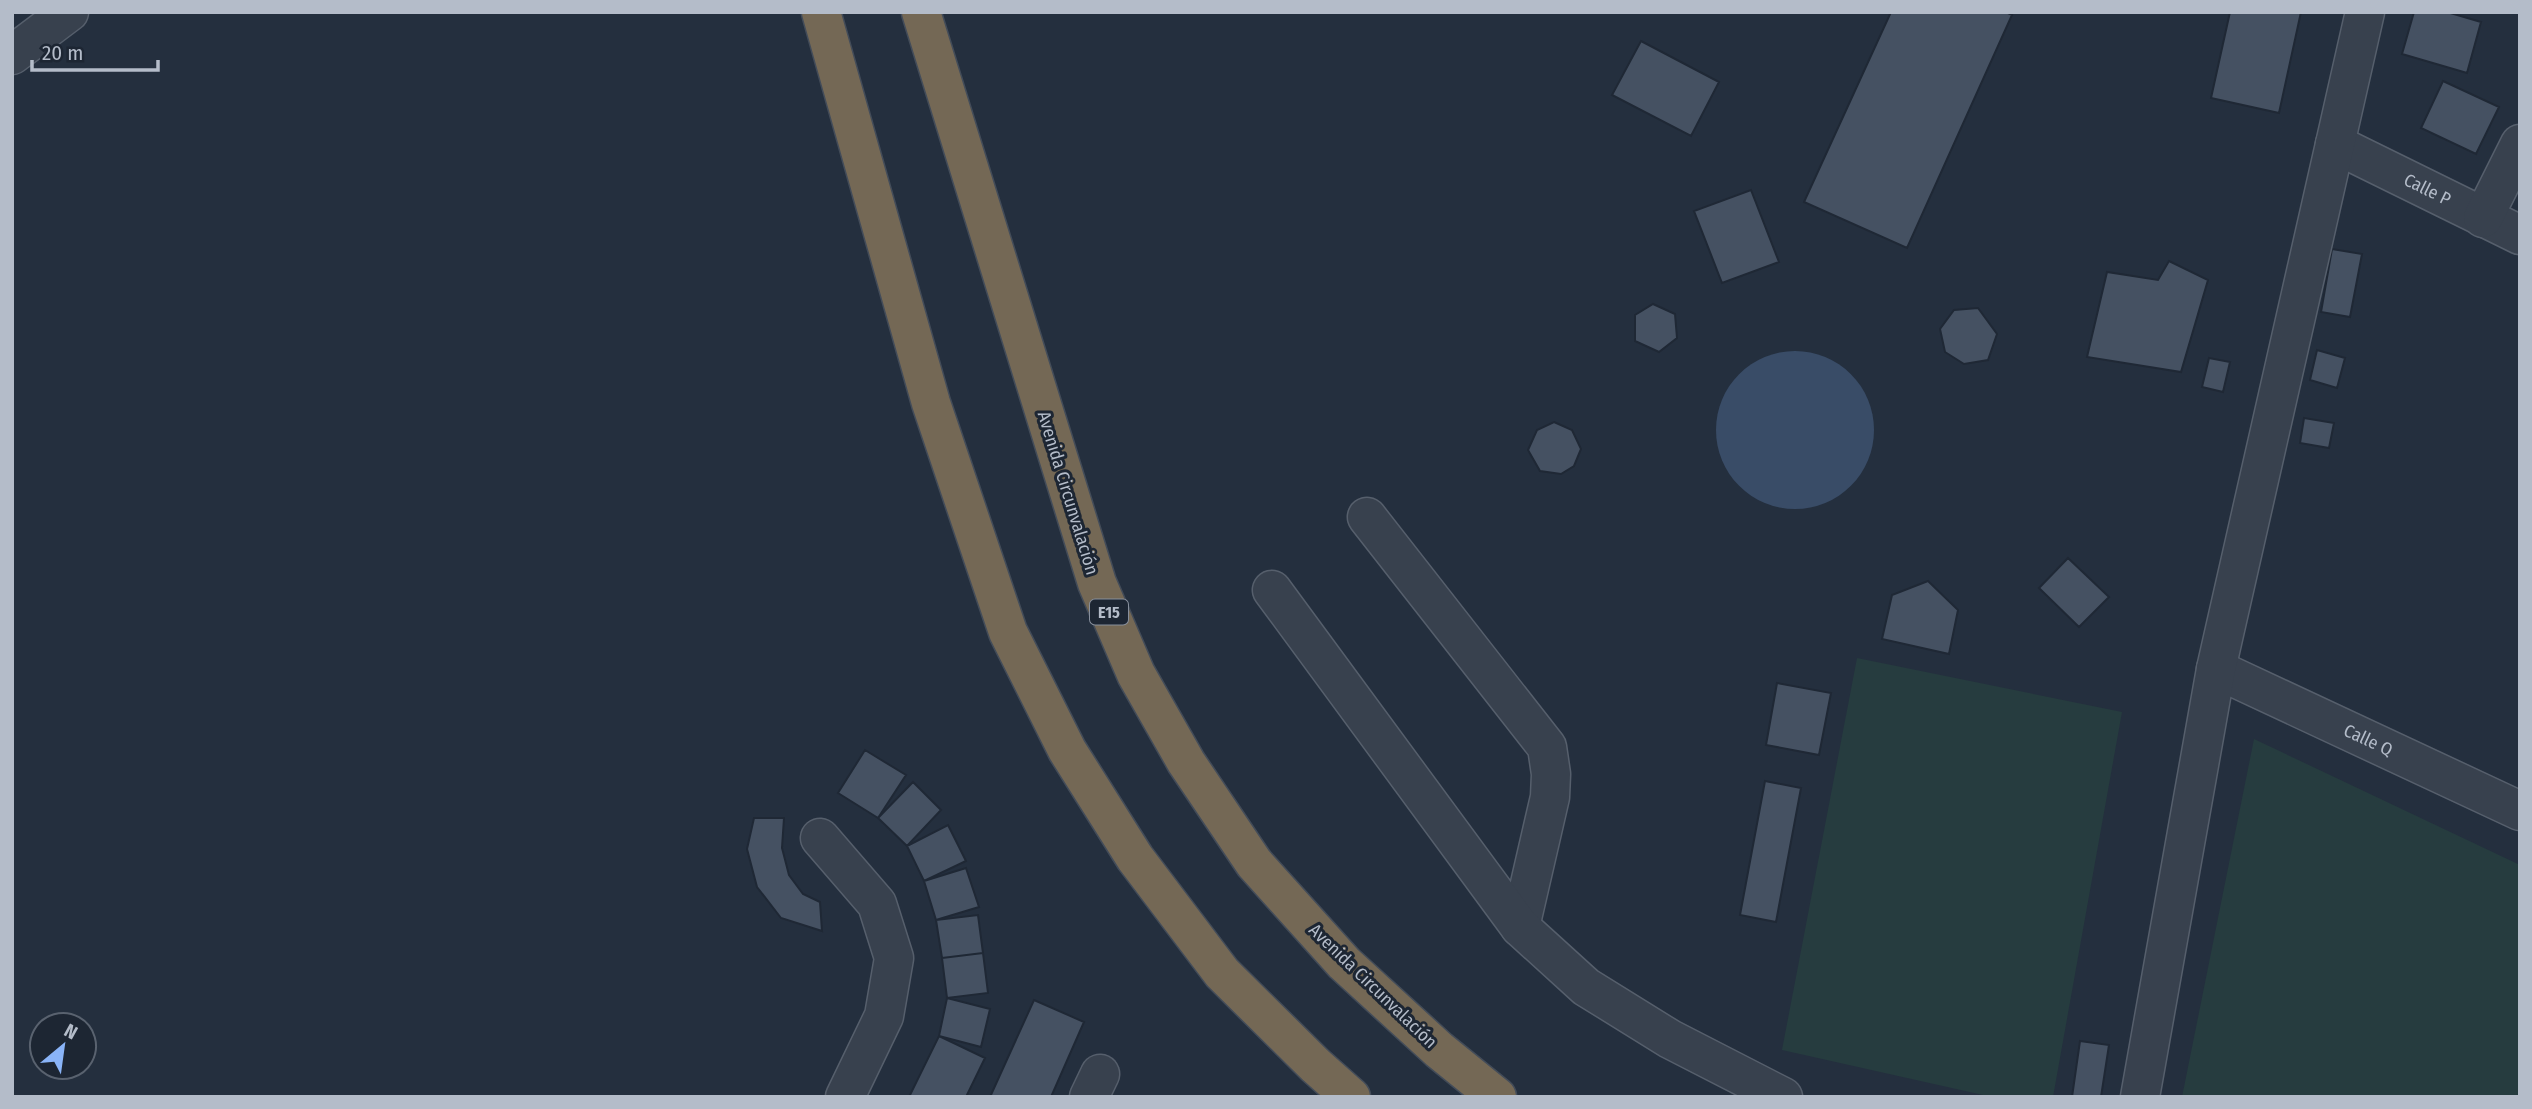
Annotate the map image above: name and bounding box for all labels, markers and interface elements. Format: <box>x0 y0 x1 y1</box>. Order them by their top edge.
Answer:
scale bar <box>32 28 158 72</box>
text: 20 m <box>42 40 83 66</box>
street label: Calle P <box>2400 169 2455 210</box>
street label: Avenida Circunvalación <box>1033 409 1103 577</box>
road number: E15 <box>1090 600 1128 624</box>
street label: Calle Q <box>2340 719 2396 761</box>
street label: Avenida Circunvalación <box>1304 919 1442 1053</box>
north arrow <box>28 1011 98 1081</box>
text: N <box>60 1019 82 1044</box>

